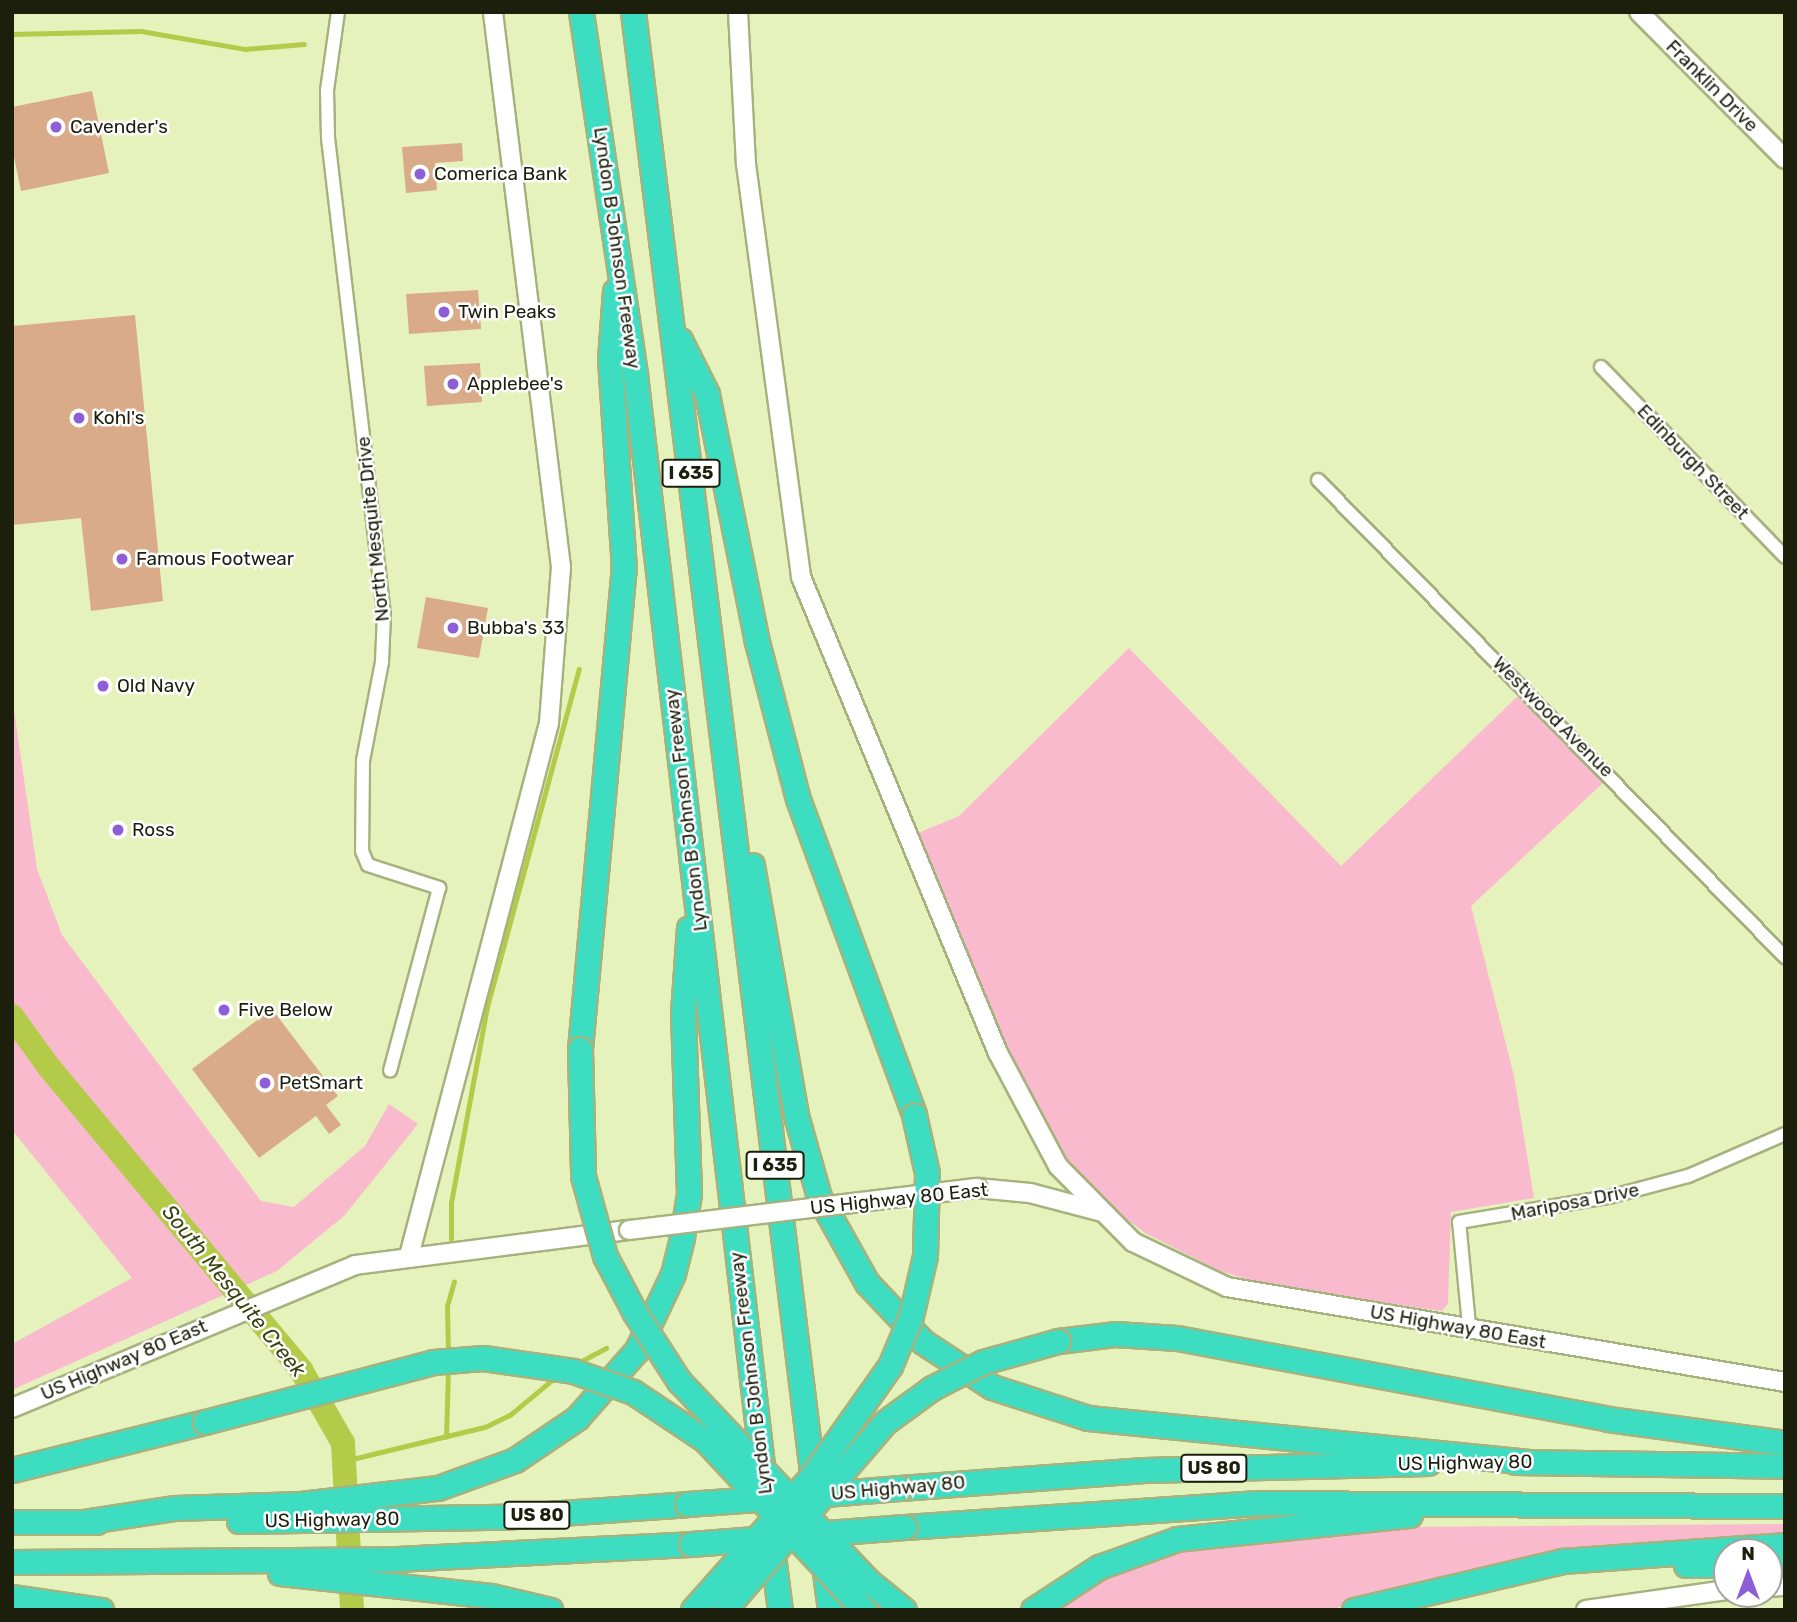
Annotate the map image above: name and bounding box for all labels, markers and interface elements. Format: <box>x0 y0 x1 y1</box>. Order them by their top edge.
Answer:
street label: Franklin Drive <box>1661 35 1763 137</box>
place label: Cavender's <box>70 116 168 138</box>
marker: Cavender's <box>48 119 64 135</box>
street label: Lyndon B Johnson Freeway <box>589 126 645 370</box>
place label: Comerica Bank <box>434 163 567 185</box>
marker: Comerica Bank <box>412 166 428 182</box>
place label: Twin Peaks <box>458 301 556 323</box>
marker: Twin Peaks <box>436 304 452 320</box>
place label: Applebee's <box>467 373 563 395</box>
marker: Applebee's <box>445 376 461 392</box>
street label: Edinburgh Street <box>1632 400 1754 524</box>
place label: Kohl's <box>93 407 144 429</box>
marker: Kohl's <box>71 410 87 426</box>
street label: North Mesquite Drive <box>352 435 394 623</box>
road number: I 635 <box>661 458 721 488</box>
place label: Famous Footwear <box>136 548 294 570</box>
marker: Famous Footwear <box>114 551 130 567</box>
place label: Bubba's 33 <box>467 617 565 639</box>
marker: Bubba's 33 <box>445 620 461 636</box>
street label: Westwood Avenue <box>1488 652 1618 782</box>
place label: Old Navy <box>117 675 195 697</box>
marker: Old Navy <box>95 678 111 694</box>
street label: Lyndon B Johnson Freeway <box>660 688 712 932</box>
place label: Ross <box>132 819 175 841</box>
marker: Ross <box>110 822 126 838</box>
place label: Five Below <box>238 999 333 1021</box>
marker: Five Below <box>216 1002 232 1018</box>
place label: PetSmart <box>279 1072 363 1094</box>
marker: PetSmart <box>257 1075 273 1091</box>
road number: I 635 <box>745 1150 805 1180</box>
street label: US Highway 80 East <box>809 1178 989 1220</box>
street label: Mariposa Drive <box>1509 1178 1641 1226</box>
water label: South Mesquite Creek <box>157 1200 311 1382</box>
street label: Lyndon B Johnson Freeway <box>725 1251 777 1495</box>
street label: US Highway 80 East <box>1368 1300 1548 1354</box>
street label: US Highway 80 East <box>37 1315 211 1405</box>
street label: US Highway 80 <box>1397 1450 1533 1476</box>
road number: US 80 <box>1179 1454 1249 1483</box>
street label: US Highway 80 <box>830 1471 966 1505</box>
road number: US 80 <box>502 1500 572 1530</box>
street label: US Highway 80 <box>264 1507 400 1533</box>
north arrow <box>1713 1538 1783 1608</box>
text: N <box>1741 1542 1755 1565</box>

